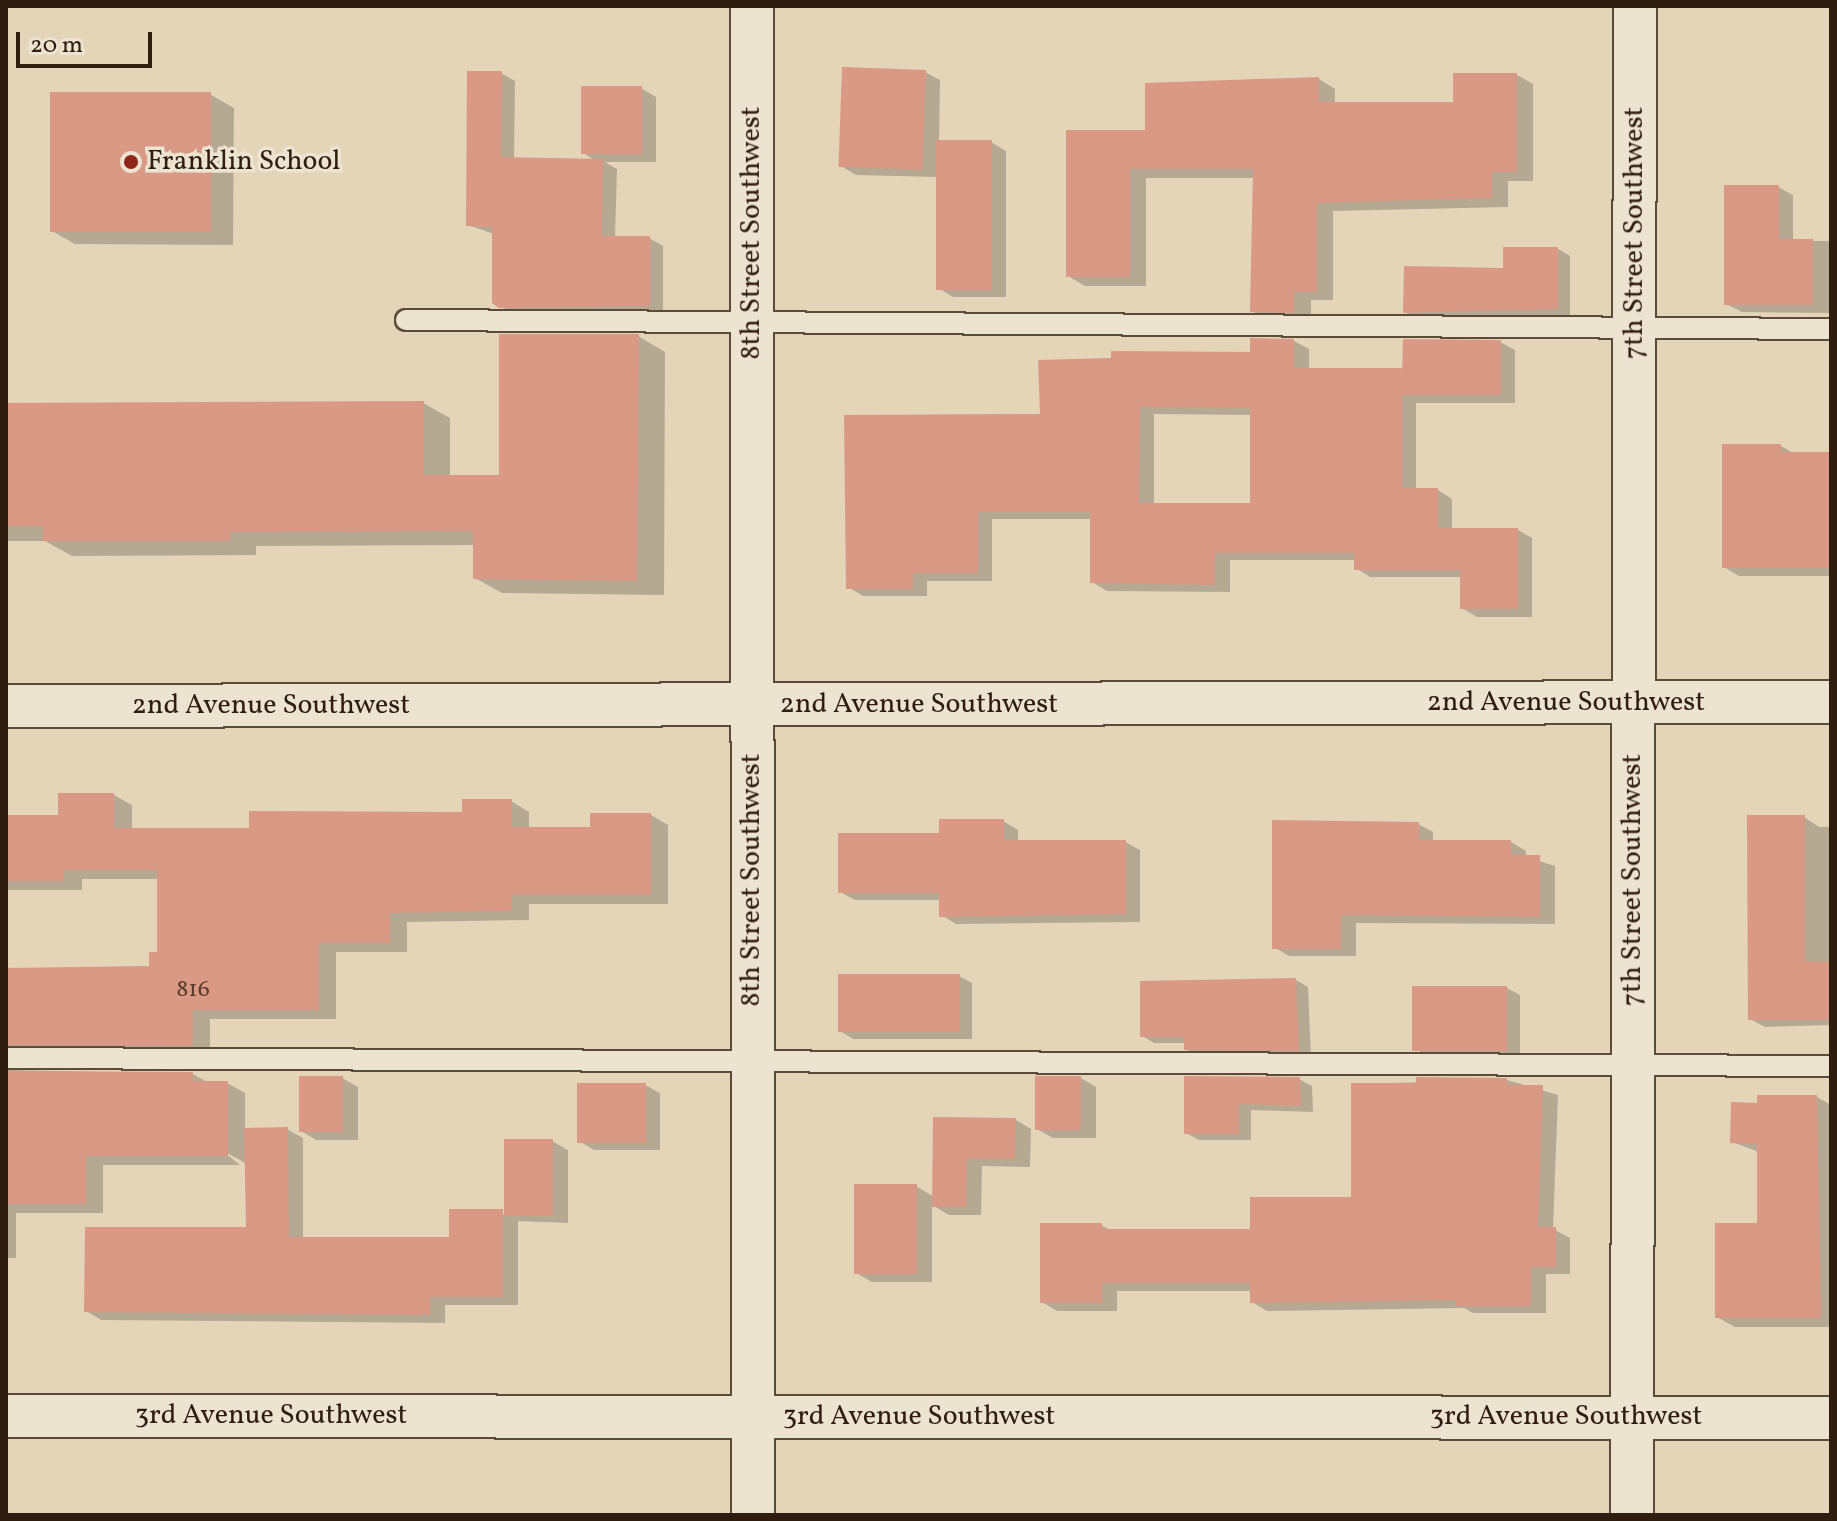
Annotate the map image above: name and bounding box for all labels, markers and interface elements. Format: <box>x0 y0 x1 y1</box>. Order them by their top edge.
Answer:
scale bar <box>20 16 156 66</box>
text: 20 m <box>30 29 83 63</box>
street label: 8th Street Southwest <box>735 106 769 360</box>
street label: 7th Street Southwest <box>1618 107 1652 359</box>
place label: Franklin School <box>147 145 340 179</box>
marker: Franklin School <box>122 153 140 171</box>
street label: 2nd Avenue Southwest <box>1427 686 1705 720</box>
street label: 2nd Avenue Southwest <box>780 688 1058 722</box>
street label: 2nd Avenue Southwest <box>132 689 410 723</box>
street label: 8th Street Southwest <box>735 753 769 1007</box>
street label: 7th Street Southwest <box>1616 754 1650 1006</box>
house number: 816 <box>176 977 210 1005</box>
street label: 3rd Avenue Southwest <box>135 1399 407 1433</box>
street label: 3rd Avenue Southwest <box>783 1400 1055 1434</box>
street label: 3rd Avenue Southwest <box>1430 1400 1702 1434</box>

